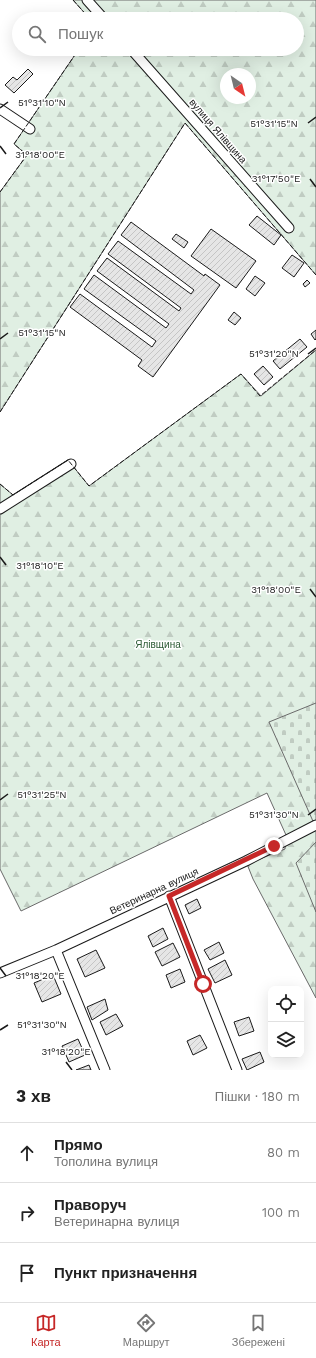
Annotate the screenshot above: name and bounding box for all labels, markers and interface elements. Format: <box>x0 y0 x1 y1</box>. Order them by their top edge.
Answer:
search box <box>12 12 304 56</box>
icon: search <box>26 23 48 45</box>
text: Пошук <box>58 25 103 43</box>
north arrow <box>220 68 256 104</box>
text: 51°31'10"N <box>18 97 66 108</box>
street label: вулиця Ялівщина <box>187 97 249 166</box>
text: 51°31'15"N <box>250 118 298 129</box>
text: 31°18'00"E <box>15 149 65 160</box>
text: 31°17'50"E <box>252 173 300 184</box>
text: 51°31'15"N <box>18 327 66 338</box>
text: 51°31'20"N <box>249 348 299 359</box>
text: 31°18'10"E <box>16 560 64 571</box>
text: 31°18'00"E <box>251 584 301 595</box>
park label: Ялівщина <box>135 639 181 650</box>
text: 51°31'25"N <box>17 789 67 800</box>
text: 51°31'30"N <box>249 809 299 820</box>
route end <box>265 837 283 855</box>
street label: Ветеринарна вулиця <box>108 866 200 916</box>
text: 31°18'20"E <box>15 970 65 981</box>
route start <box>194 975 212 993</box>
map controls <box>268 986 304 1058</box>
button: locate <box>268 986 304 1022</box>
text: 51°31'30"N <box>17 1019 67 1030</box>
button: layers <box>268 1022 304 1058</box>
text: 31°18'20"E <box>41 1046 91 1057</box>
text: 3 хв <box>16 1086 51 1106</box>
text: Пішки · 180 m <box>215 1089 300 1104</box>
text: Прямо <box>54 1136 103 1154</box>
icon: ahead <box>16 1142 38 1164</box>
text: 80 m <box>267 1145 300 1160</box>
text: Тополина вулиця <box>54 1154 158 1169</box>
text: Праворуч <box>54 1196 127 1214</box>
icon: right <box>16 1202 38 1224</box>
text: 100 m <box>262 1205 300 1220</box>
text: Ветеринарна вулиця <box>54 1214 180 1229</box>
icon: arrive <box>16 1262 38 1284</box>
text: Пункт призначення <box>54 1264 197 1282</box>
tab: Карта <box>31 1312 61 1349</box>
tab: Маршрут <box>123 1312 170 1349</box>
tab: Збережені <box>232 1312 285 1349</box>

